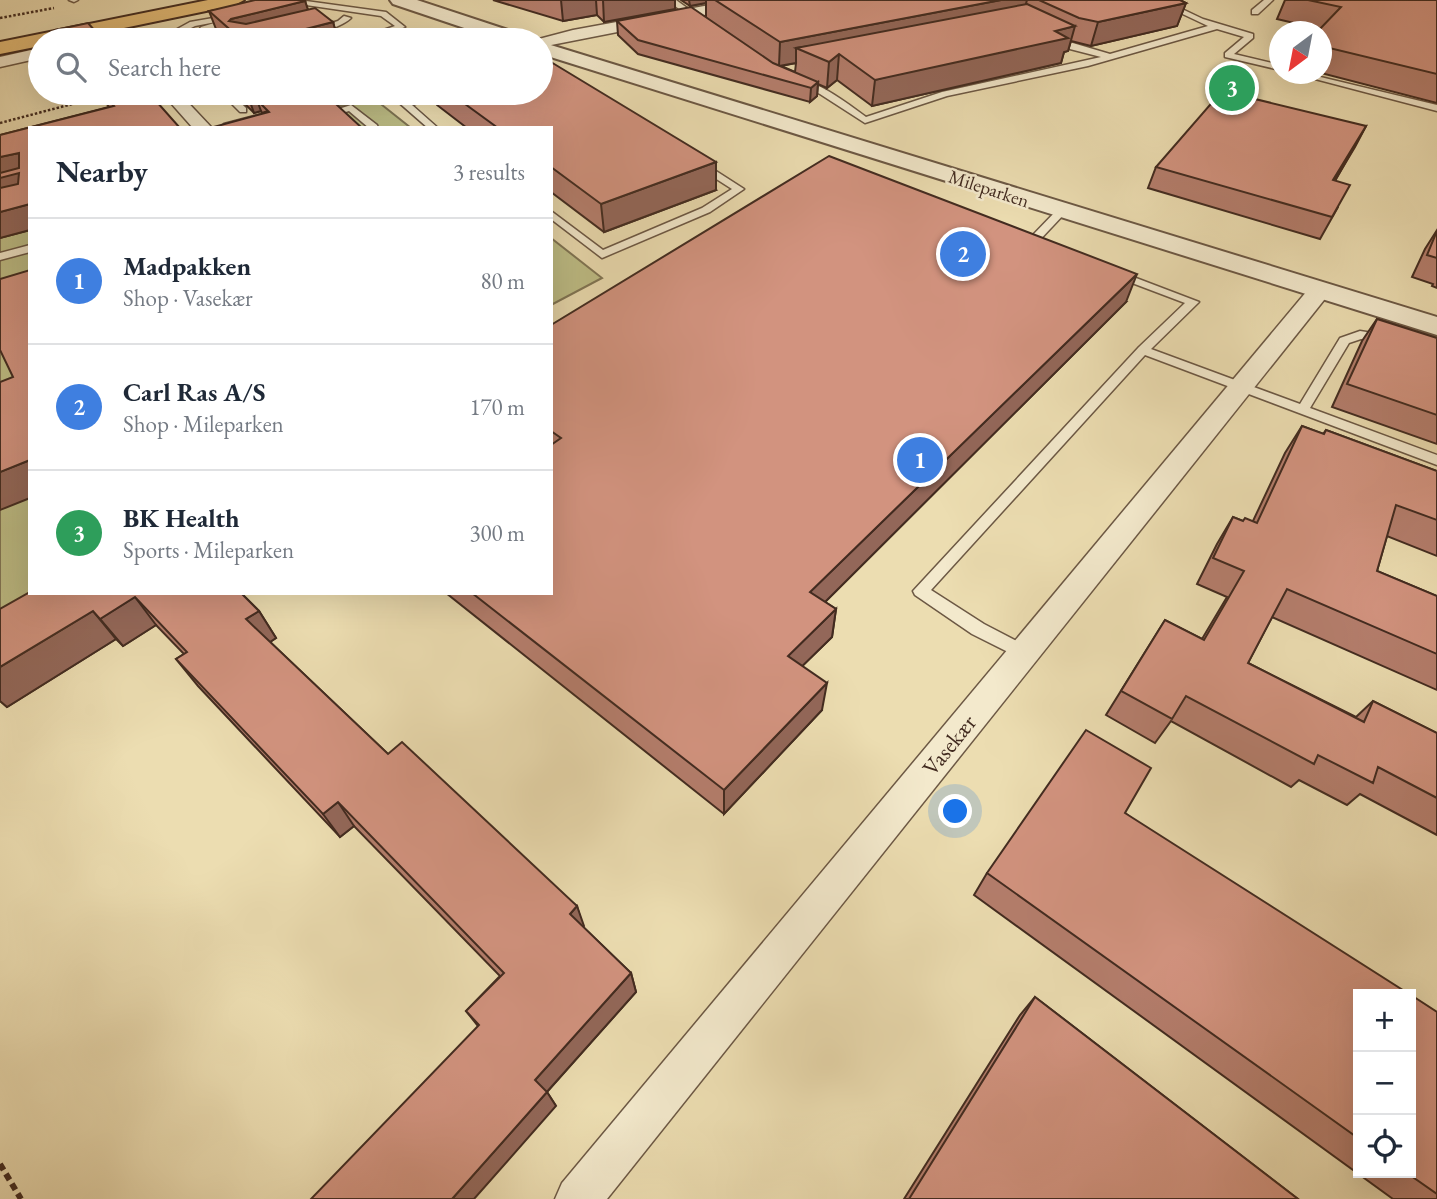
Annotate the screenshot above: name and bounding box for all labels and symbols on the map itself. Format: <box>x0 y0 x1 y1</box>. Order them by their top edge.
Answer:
north arrow <box>1269 21 1332 84</box>
pin: 3 <box>1209 62 1255 114</box>
street label: Mileparken <box>945 164 1032 213</box>
pin: 2 <box>940 228 986 280</box>
pin: 1 <box>897 434 943 486</box>
street label: Vasekær <box>915 708 983 782</box>
your location <box>938 794 972 828</box>

